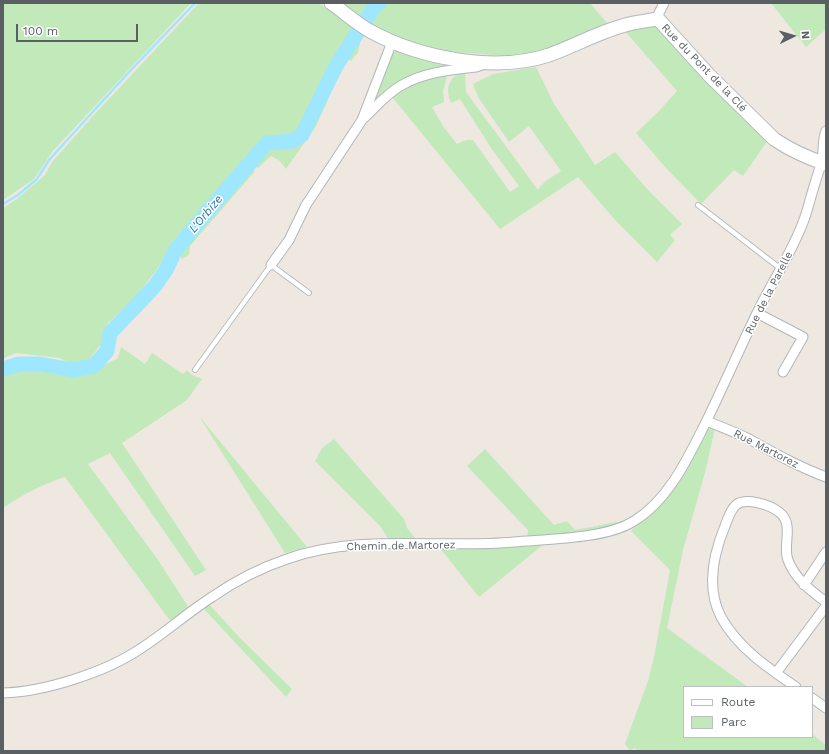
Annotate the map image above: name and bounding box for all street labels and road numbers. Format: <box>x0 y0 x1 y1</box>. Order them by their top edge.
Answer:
street label: Rue du Pont de la Clé <box>658 21 750 115</box>
street label: Rue de la Parelle <box>742 249 796 337</box>
street label: Rue Martorez <box>731 427 801 471</box>
street label: Chemin de Martorez <box>346 538 456 554</box>

